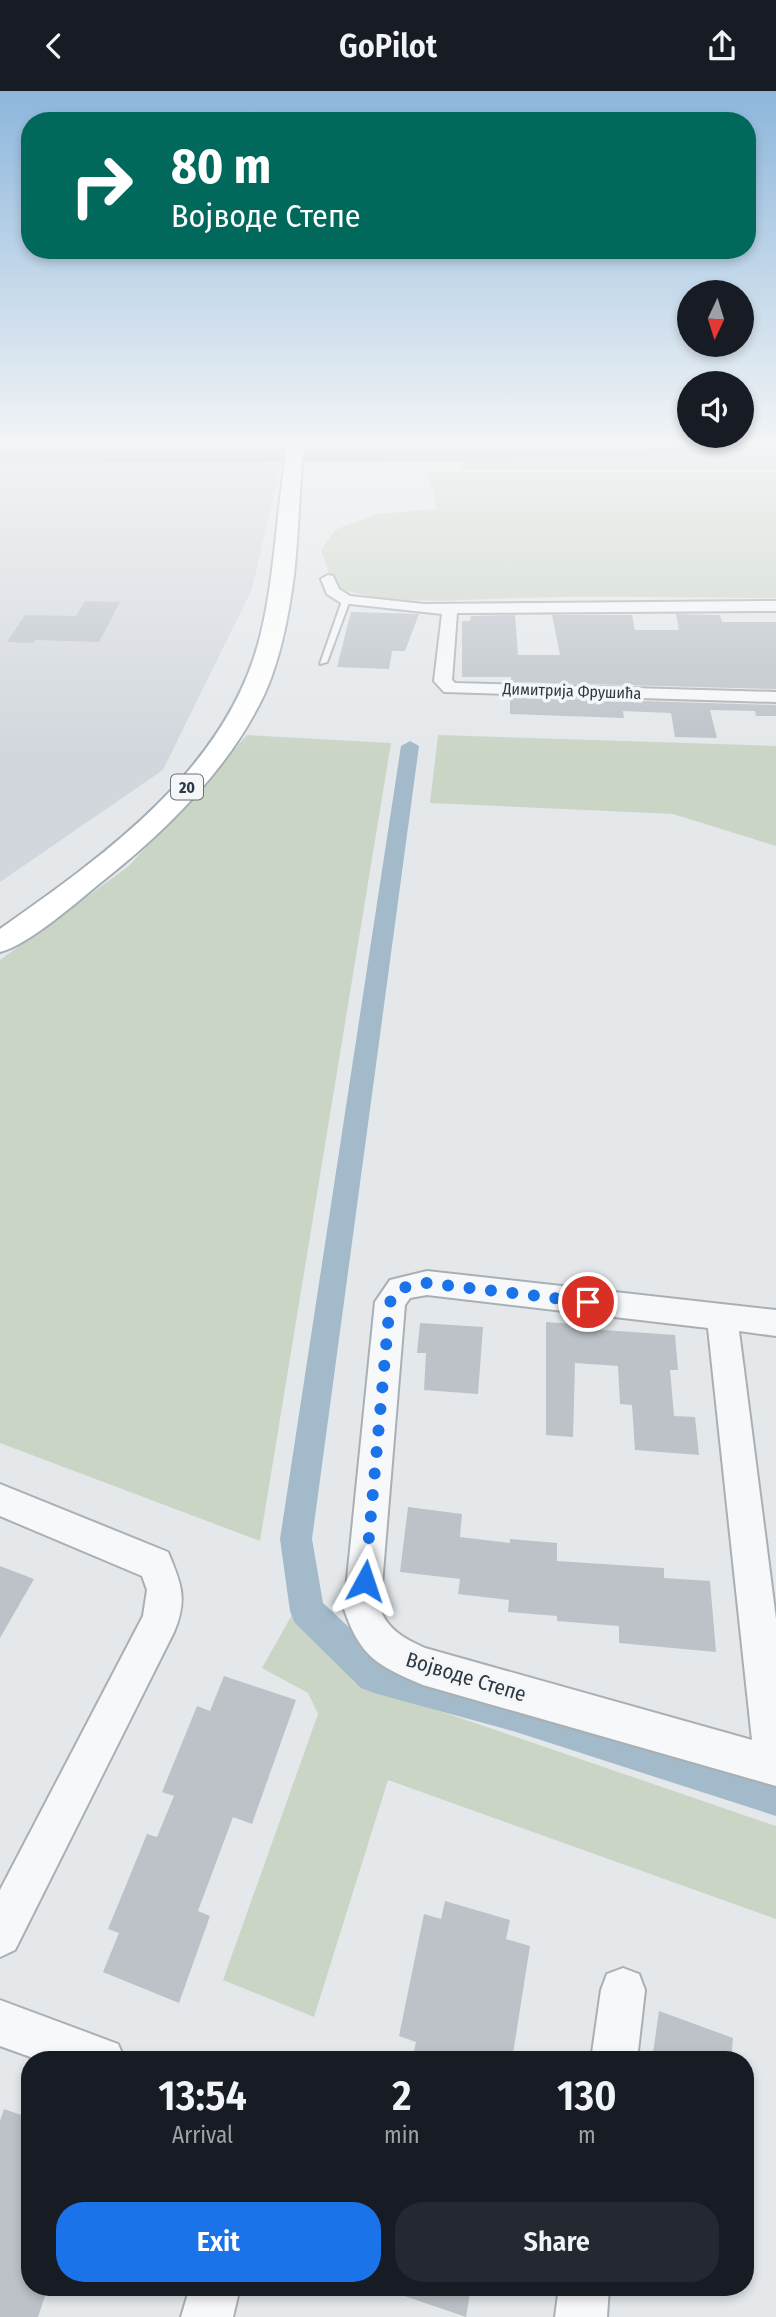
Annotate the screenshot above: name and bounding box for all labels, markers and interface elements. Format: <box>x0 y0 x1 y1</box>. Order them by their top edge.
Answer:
icon: back <box>35 27 73 65</box>
text: GoPilot <box>339 27 437 65</box>
icon: share <box>703 27 741 65</box>
text: 80 m <box>171 137 271 196</box>
icon: right <box>56 140 147 231</box>
text: Војводе Степе <box>171 197 361 235</box>
north arrow <box>677 280 754 357</box>
map controls <box>677 280 754 448</box>
button: sound <box>677 371 754 448</box>
street label: Димитрија Фрушића <box>501 679 642 703</box>
road number: 20 <box>171 775 203 799</box>
pin <box>558 1272 618 1332</box>
icon: arrive <box>569 1283 607 1321</box>
position arrow <box>328 1544 402 1618</box>
street label: Војводе Степе <box>403 1646 529 1708</box>
text: 13:54 <box>158 2071 247 2121</box>
text: 2 <box>392 2071 412 2121</box>
text: 130 <box>557 2071 617 2121</box>
text: Arrival <box>172 2121 233 2149</box>
text: min <box>384 2121 420 2149</box>
text: m <box>578 2121 596 2149</box>
button: Exit <box>56 2202 381 2282</box>
button: Share <box>395 2202 719 2282</box>

